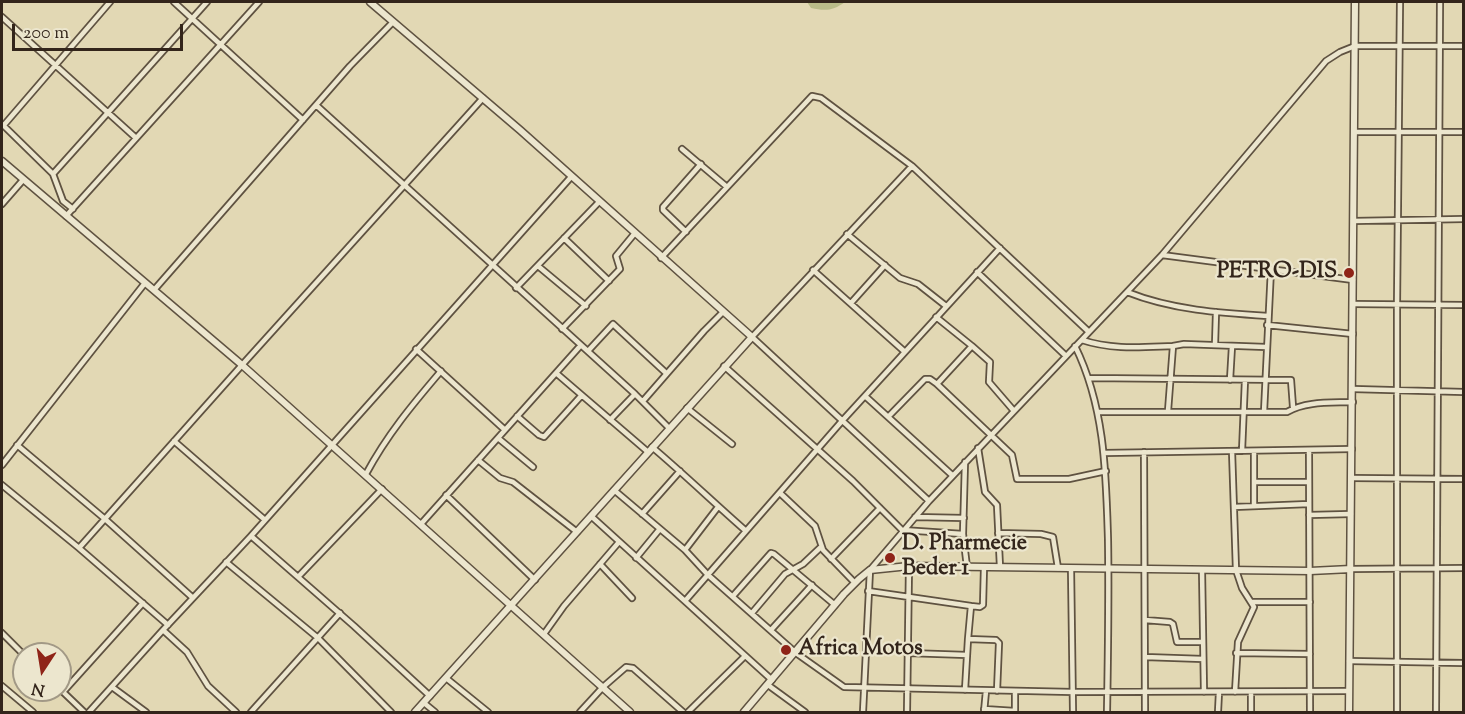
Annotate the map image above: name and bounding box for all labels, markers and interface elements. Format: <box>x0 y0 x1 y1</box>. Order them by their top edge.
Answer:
scale bar <box>15 12 186 50</box>
text: 200 m <box>23 21 69 47</box>
place label: PETRO-DIS <box>1217 260 1337 286</box>
marker: PETRO-DIS <box>1342 266 1356 280</box>
place label: D. Pharmecie Beder 1 <box>902 532 1027 584</box>
marker: D. Pharmecie Beder 1 <box>883 551 897 565</box>
place label: Africa Motos <box>798 637 923 663</box>
north arrow <box>12 642 72 702</box>
marker: Africa Motos <box>779 643 793 657</box>
text: N <box>30 676 47 701</box>

